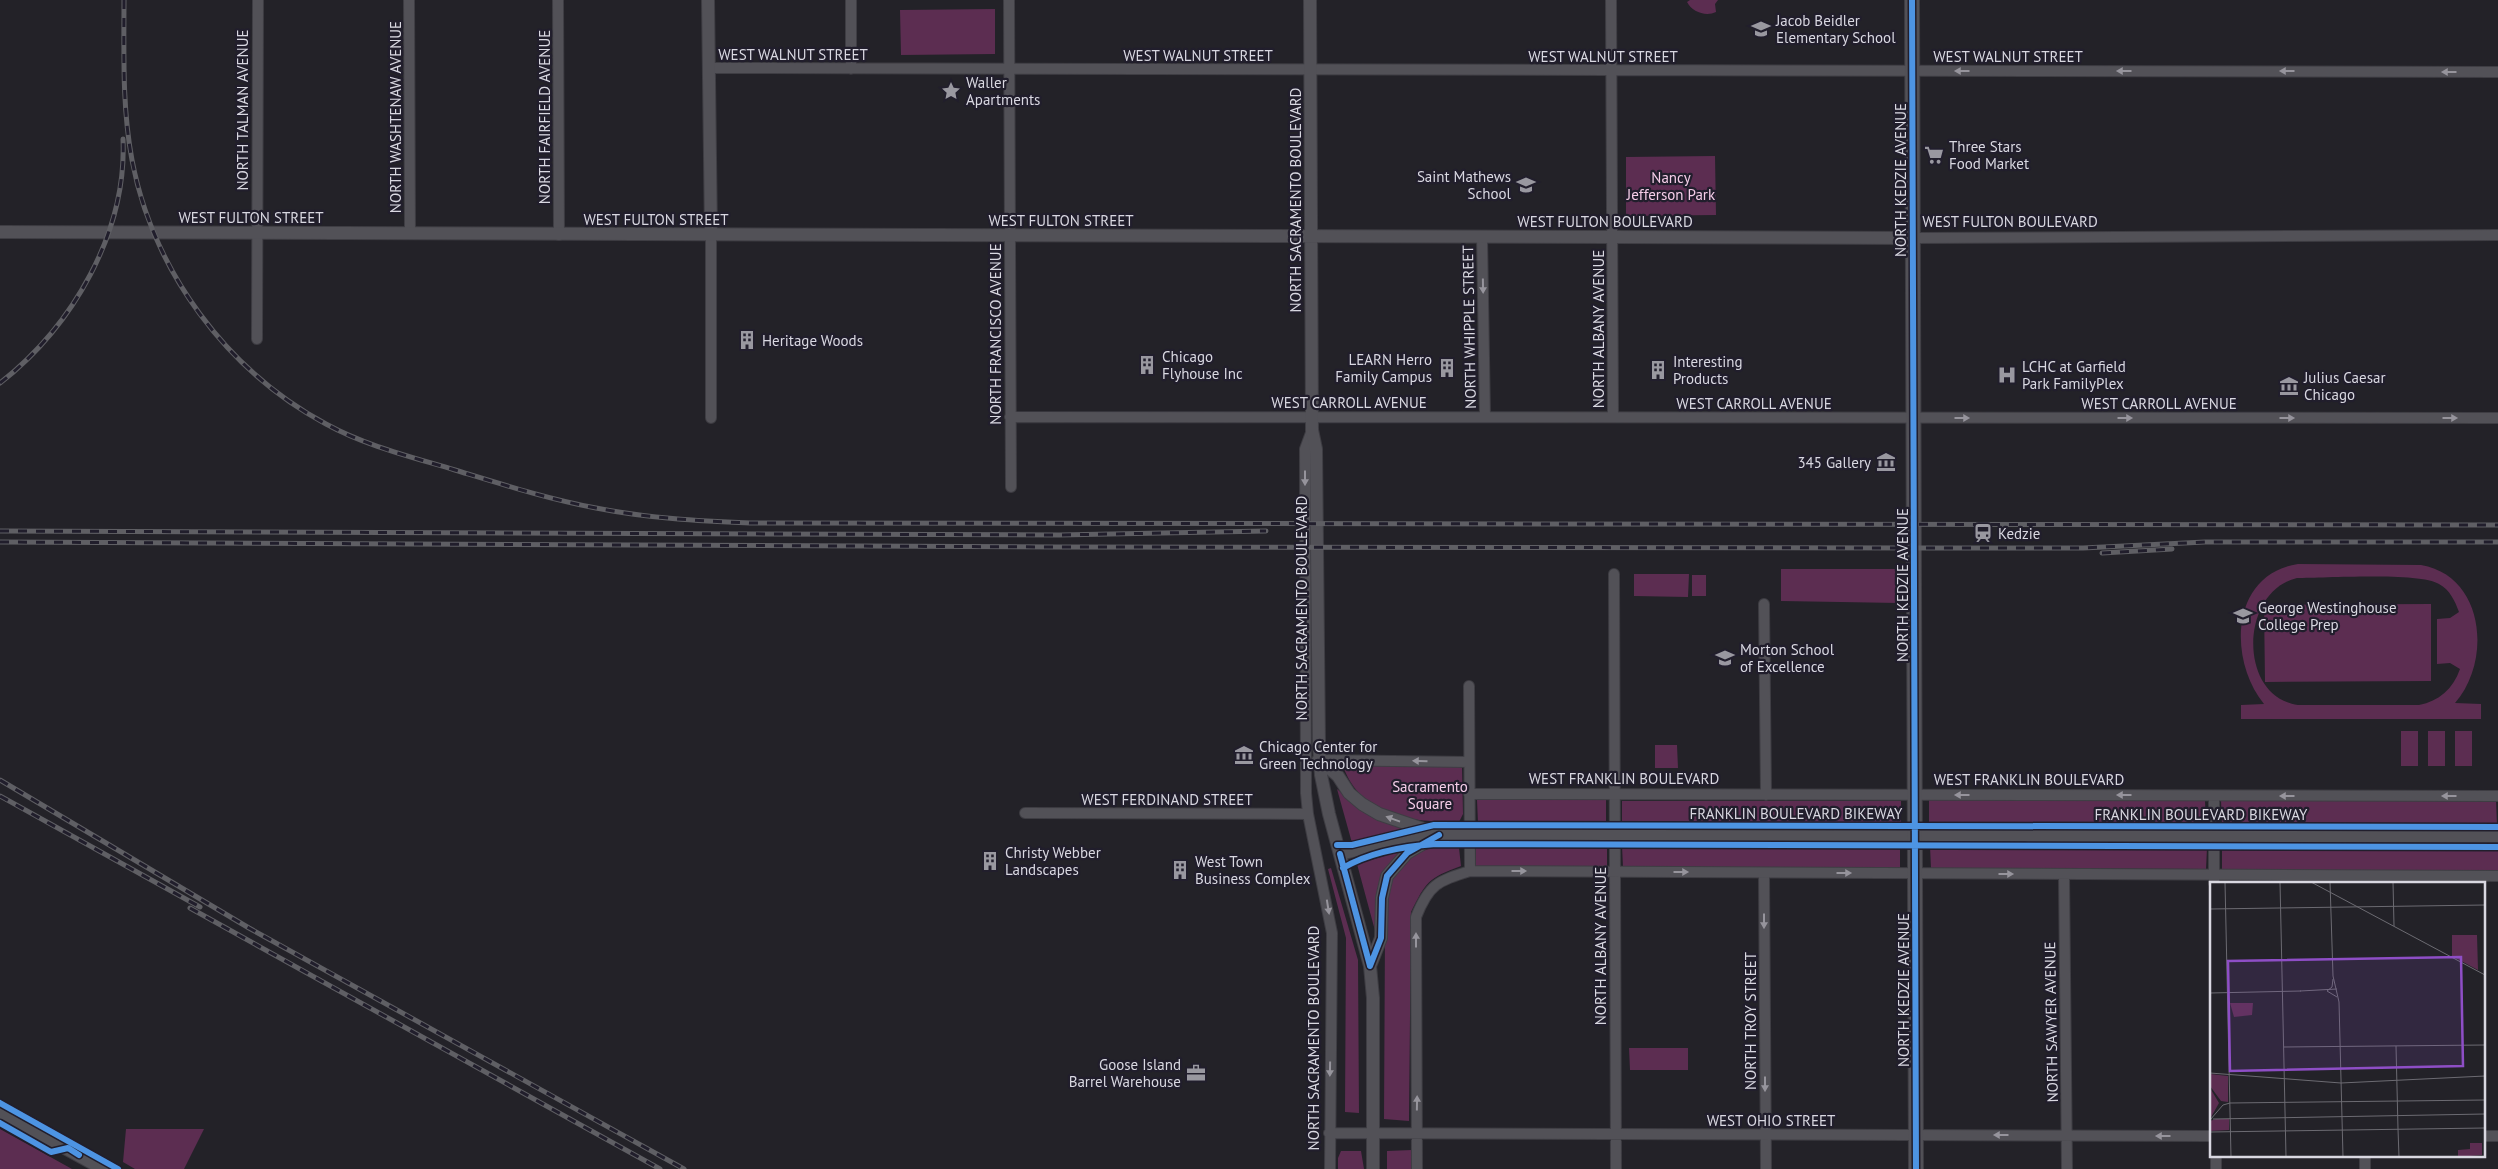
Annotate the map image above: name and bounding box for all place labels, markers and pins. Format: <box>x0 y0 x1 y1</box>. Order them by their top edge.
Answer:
place label: Jacob Beidler Elementary School <box>1775 11 1896 47</box>
school or university icon: Jacob Beidler Elementary School <box>1750 18 1772 40</box>
place label: Waller Apartments <box>966 73 1040 109</box>
place icon: Waller Apartments <box>940 80 962 102</box>
place label: Three Stars Food Market <box>1949 137 2029 173</box>
supermarket icon: Three Stars Food Market <box>1923 144 1945 166</box>
place label: Saint Mathews School <box>1417 167 1512 203</box>
school or university icon: Saint Mathews School <box>1515 174 1537 196</box>
building icon: Heritage Woods <box>736 329 758 351</box>
place label: Heritage Woods <box>762 331 863 350</box>
place label: Chicago Flyhouse Inc <box>1162 347 1243 383</box>
place label: LEARN Herro Family Campus <box>1335 350 1432 386</box>
place label: Interesting Products <box>1673 352 1743 388</box>
building icon: Chicago Flyhouse Inc <box>1136 354 1158 376</box>
building icon: LEARN Herro Family Campus <box>1436 357 1458 379</box>
place label: LCHC at Garfield Park FamilyPlex <box>2022 357 2126 393</box>
building icon: Interesting Products <box>1647 359 1669 381</box>
hospital icon: LCHC at Garfield Park FamilyPlex <box>1996 364 2018 386</box>
place label: Julius Caesar Chicago <box>2303 368 2385 404</box>
museum icon: Julius Caesar Chicago <box>2278 375 2300 397</box>
museum icon: 345 Gallery <box>1875 451 1897 473</box>
place label: 345 Gallery <box>1797 453 1871 472</box>
station icon: Kedzie <box>1972 522 1994 544</box>
place label: Kedzie <box>1998 524 2040 543</box>
place label: George Westinghouse College Prep <box>2258 598 2397 634</box>
school or university icon: George Westinghouse College Prep <box>2232 605 2254 627</box>
place label: Morton School of Excellence <box>1740 640 1835 676</box>
school or university icon: Morton School of Excellence <box>1714 647 1736 669</box>
place label: Chicago Center for Green Technology <box>1259 737 1377 773</box>
museum icon: Chicago Center for Green Technology <box>1233 744 1255 766</box>
place label: Christy Webber Landscapes <box>1005 843 1101 879</box>
building icon: Christy Webber Landscapes <box>979 850 1001 872</box>
place label: West Town Business Complex <box>1195 852 1311 888</box>
building icon: West Town Business Complex <box>1169 859 1191 881</box>
place label: Goose Island Barrel Warehouse <box>1069 1055 1181 1091</box>
office icon: Goose Island Barrel Warehouse <box>1185 1062 1207 1084</box>

